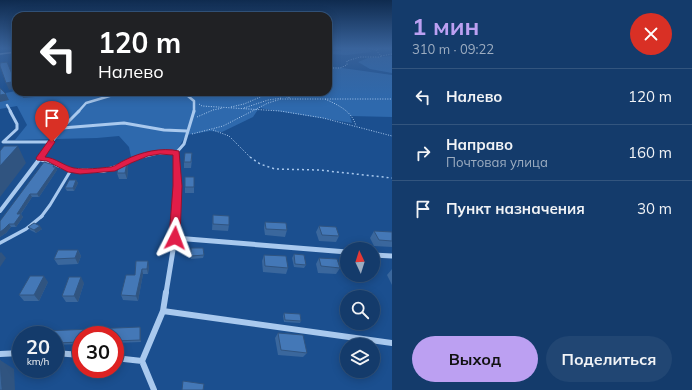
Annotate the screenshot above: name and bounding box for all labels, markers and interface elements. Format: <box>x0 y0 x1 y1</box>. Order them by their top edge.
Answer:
text: 1 мин <box>412 11 479 41</box>
button: close <box>630 13 672 55</box>
text: 120 m <box>98 25 181 60</box>
icon: left <box>32 28 84 80</box>
text: 310 m · 09:22 <box>412 41 494 57</box>
text: Налево <box>98 60 164 83</box>
icon: left <box>412 86 434 108</box>
text: Налево <box>446 87 502 106</box>
text: 120 m <box>628 87 672 106</box>
pin <box>35 101 69 142</box>
icon: arrive <box>41 107 63 129</box>
text: Направо <box>446 135 513 154</box>
icon: right <box>412 142 434 164</box>
text: 160 m <box>628 143 672 162</box>
text: Почтовая улица <box>446 154 548 170</box>
icon: arrive <box>412 198 434 220</box>
text: Пункт назначения <box>446 199 585 218</box>
text: 30 m <box>637 199 672 218</box>
position arrow <box>154 217 196 259</box>
north arrow <box>340 242 380 282</box>
map controls <box>340 242 380 378</box>
button: search <box>340 290 380 330</box>
speed limit sign: 30 <box>72 326 124 378</box>
text: 20 <box>26 334 50 359</box>
button: Выход <box>412 336 538 382</box>
button: Поделиться <box>546 336 672 382</box>
button: layers <box>340 338 380 378</box>
text: km/h <box>27 355 49 368</box>

